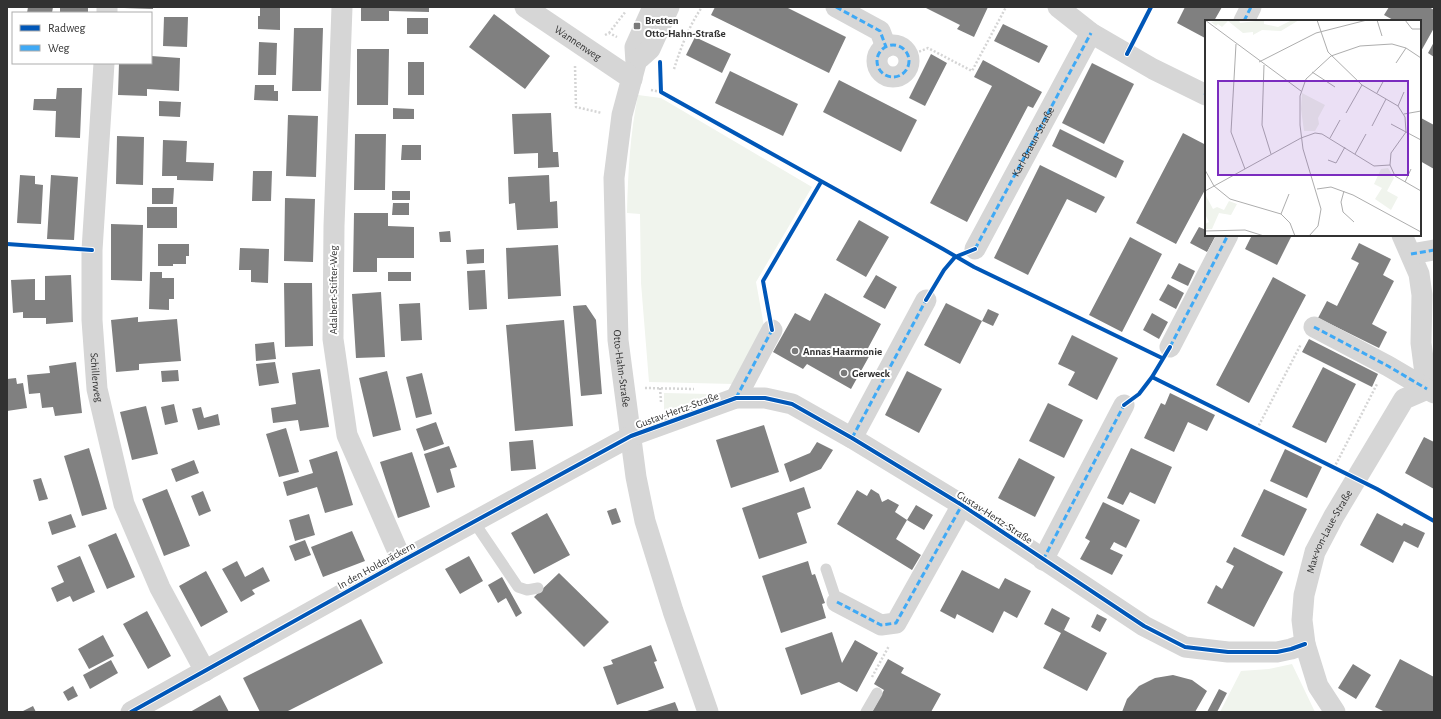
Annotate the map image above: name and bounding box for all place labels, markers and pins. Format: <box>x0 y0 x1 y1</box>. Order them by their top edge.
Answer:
place label: Bretten Otto-Hahn-Straße <box>645 15 726 39</box>
marker: Bretten Otto-Hahn-Straße <box>632 21 642 31</box>
marker: Annas Haarmonie <box>790 346 800 356</box>
place label: Annas Haarmonie <box>803 346 882 357</box>
marker: Gerweck <box>839 368 849 378</box>
place label: Gerweck <box>852 368 890 379</box>

